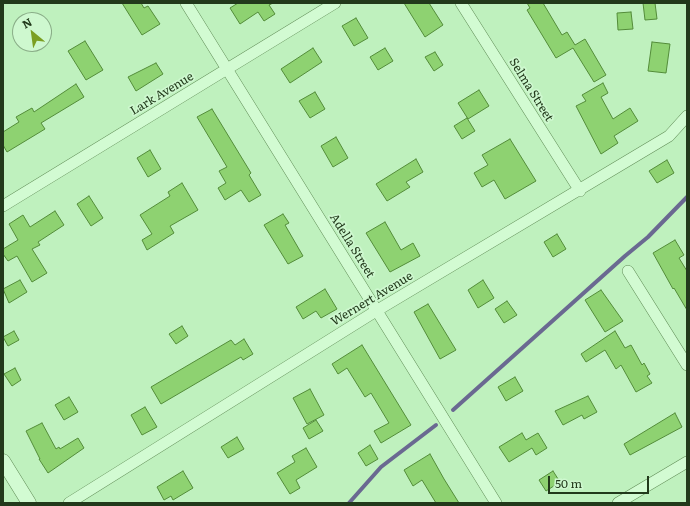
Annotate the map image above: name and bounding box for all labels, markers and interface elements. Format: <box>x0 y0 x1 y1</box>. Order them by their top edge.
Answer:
north arrow <box>12 12 52 52</box>
text: N <box>19 13 35 32</box>
street label: Selma Street <box>506 56 556 124</box>
street label: Lark Avenue <box>128 69 196 119</box>
street label: Adella Street <box>326 211 378 281</box>
street label: Wernert Avenue <box>329 269 415 329</box>
scale bar <box>550 468 651 494</box>
text: 50 m <box>555 474 582 492</box>

